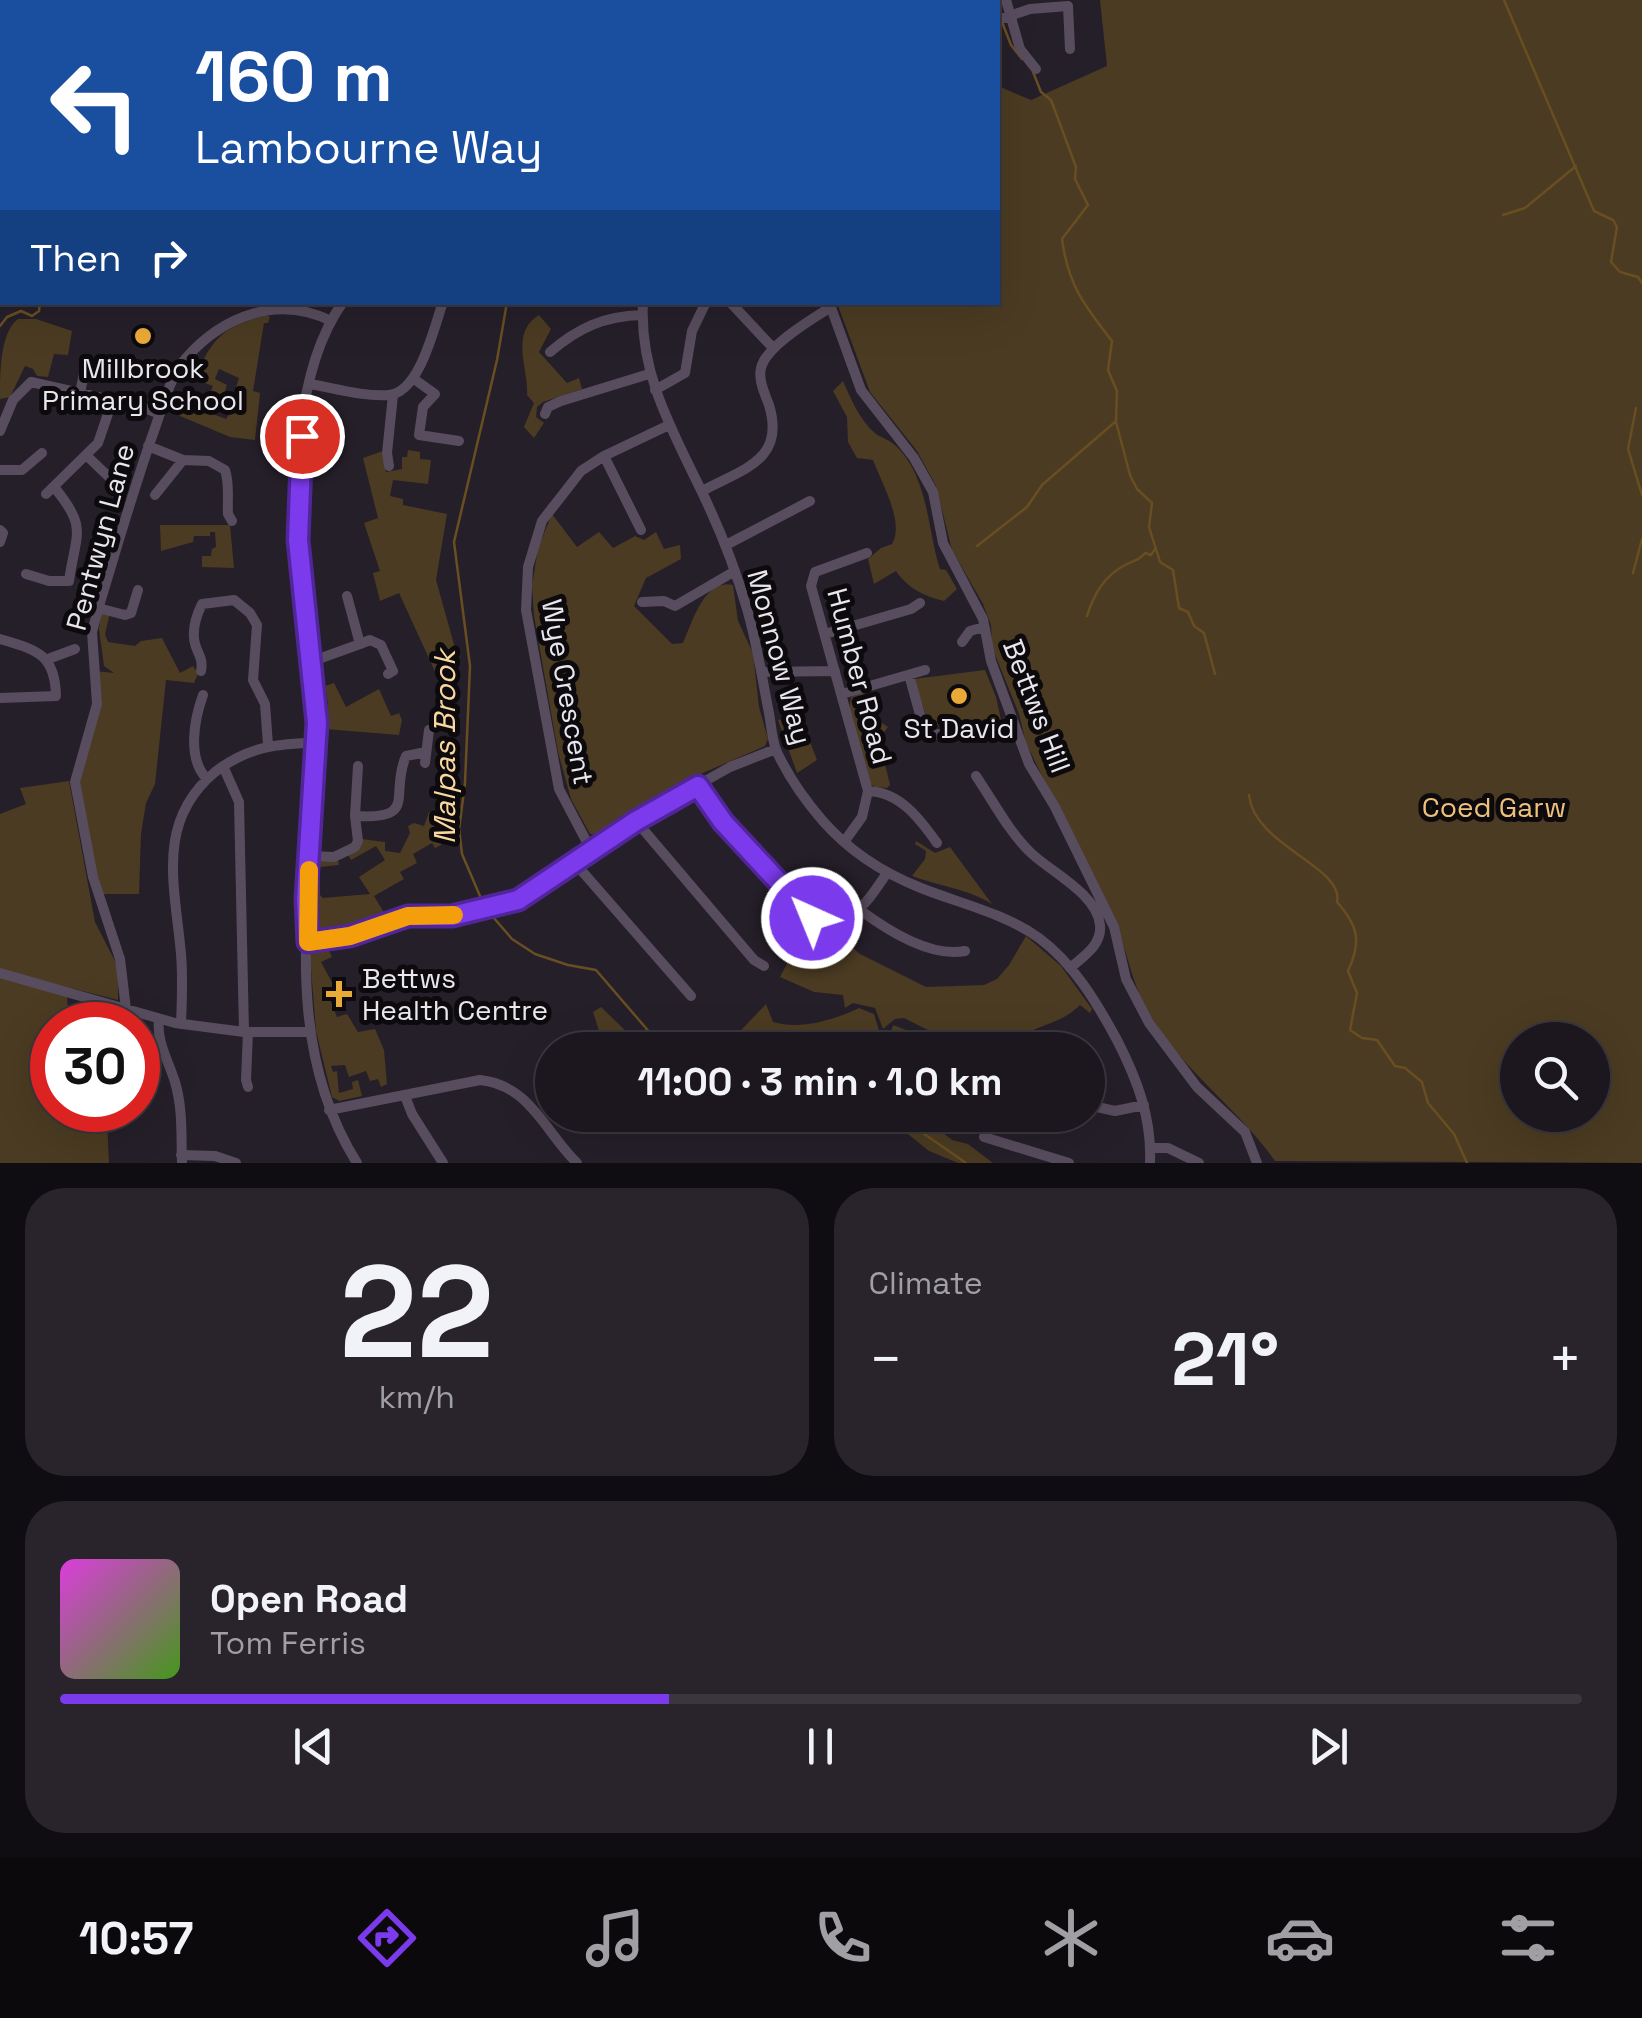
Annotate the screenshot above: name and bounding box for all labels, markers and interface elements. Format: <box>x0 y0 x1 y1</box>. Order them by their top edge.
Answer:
text: 160 m <box>195 32 393 121</box>
icon: left <box>30 40 160 170</box>
text: Lambourne Way <box>195 119 543 176</box>
icon: right <box>141 230 196 285</box>
text: Then <box>30 234 121 282</box>
marker: Millbrook Primary School <box>132 325 154 347</box>
place label: Millbrook Primary School <box>42 350 244 418</box>
pin <box>260 394 345 479</box>
icon: arrive <box>275 409 330 464</box>
street label: Pentwyn Lane <box>58 440 142 634</box>
street label: Monnow Way <box>739 566 821 748</box>
street label: Humber Road <box>819 584 901 768</box>
street label: Wye Crescent <box>534 596 602 788</box>
street label: Bettws Hill <box>995 634 1079 778</box>
water label: Malpas Brook <box>425 647 464 844</box>
marker: St David <box>948 685 970 707</box>
place label: St David <box>903 710 1015 746</box>
park label: Coed Garw <box>1422 789 1566 825</box>
position arrow <box>760 866 864 970</box>
place label: Bettws Health Centre <box>362 960 548 1028</box>
marker: Bettws Health Centre <box>326 981 352 1007</box>
speed limit sign: 30 <box>30 1002 160 1132</box>
map controls <box>1500 1022 1610 1132</box>
button: search <box>1500 1022 1610 1132</box>
text: 11:00 · 3 min · 1.0 km <box>637 1058 1003 1106</box>
text: 22 <box>340 1229 494 1395</box>
text: Climate <box>869 1263 983 1303</box>
text: 21° <box>1171 1311 1279 1407</box>
text: − <box>869 1324 903 1394</box>
text: + <box>1548 1324 1582 1394</box>
text: km/h <box>379 1377 455 1417</box>
text: Open Road <box>210 1575 408 1623</box>
text: Tom Ferris <box>210 1623 366 1663</box>
icon: previous <box>286 1719 341 1774</box>
icon: pause <box>793 1719 848 1774</box>
icon: next <box>1301 1719 1356 1774</box>
icon: directions <box>352 1903 422 1973</box>
icon: music <box>580 1903 650 1973</box>
icon: phone <box>808 1903 878 1973</box>
icon: climate <box>1036 1903 1106 1973</box>
icon: car <box>1265 1903 1335 1973</box>
icon: filters <box>1493 1903 1563 1973</box>
text: 10:57 <box>79 1910 193 1967</box>

